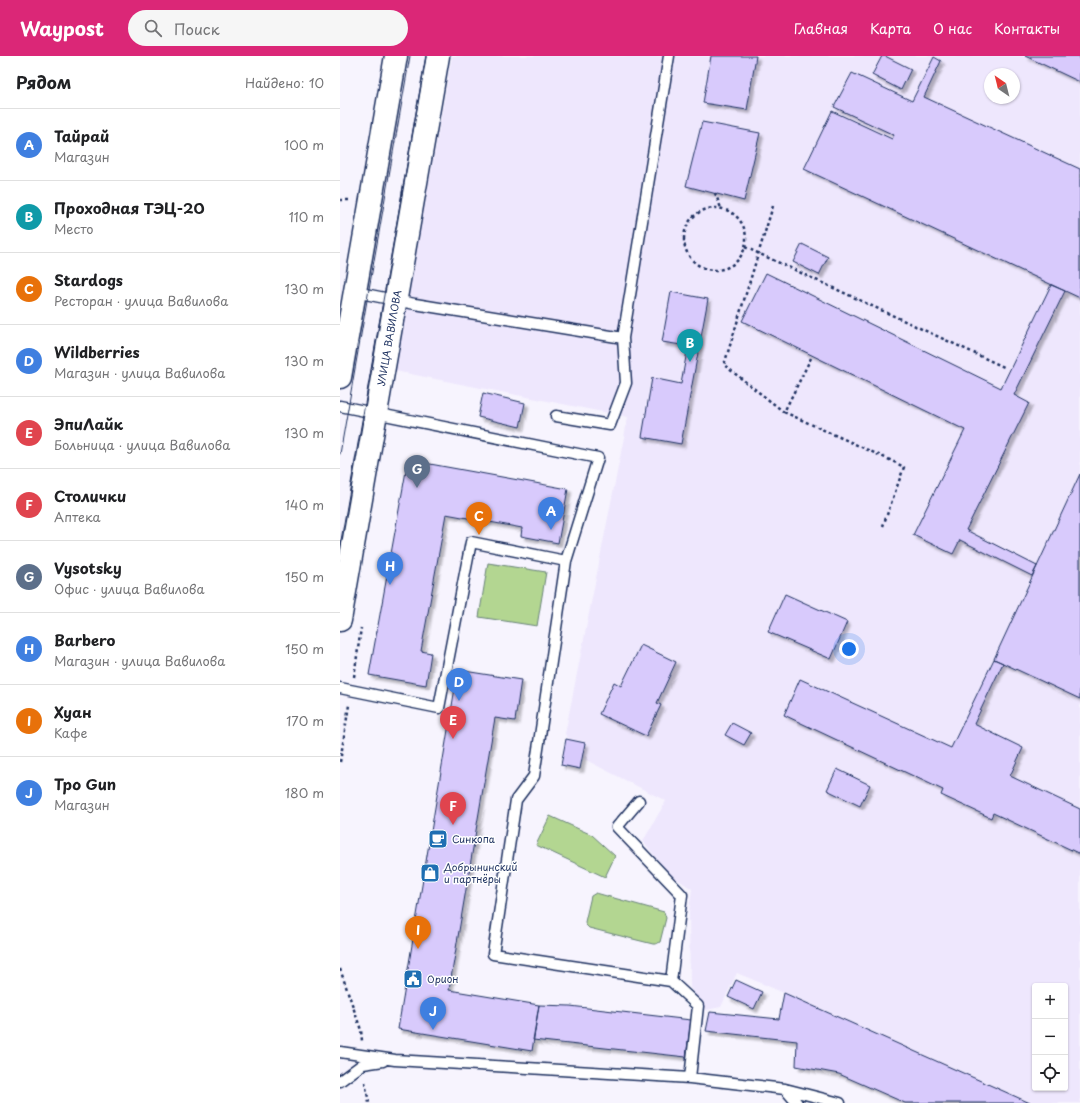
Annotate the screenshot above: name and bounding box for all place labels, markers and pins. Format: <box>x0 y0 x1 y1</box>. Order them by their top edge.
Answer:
pin: B <box>677 329 703 362</box>
pin: G <box>404 455 430 488</box>
pin: A <box>538 497 564 530</box>
pin: C <box>466 502 492 535</box>
pin: H <box>377 552 403 585</box>
pin: D <box>446 668 472 701</box>
pin: E <box>440 706 466 739</box>
pin: F <box>440 792 466 825</box>
cafe icon: Синкопа <box>427 828 449 850</box>
place label: Синкопа <box>452 831 496 846</box>
place label: Добрынинский и партнёры <box>443 859 517 886</box>
shop icon: Добрынинский и партнёры <box>419 862 441 884</box>
pin: I <box>405 916 431 949</box>
public building icon: Орион <box>402 968 424 990</box>
place label: Орион <box>427 971 458 986</box>
pin: J <box>420 997 446 1030</box>

